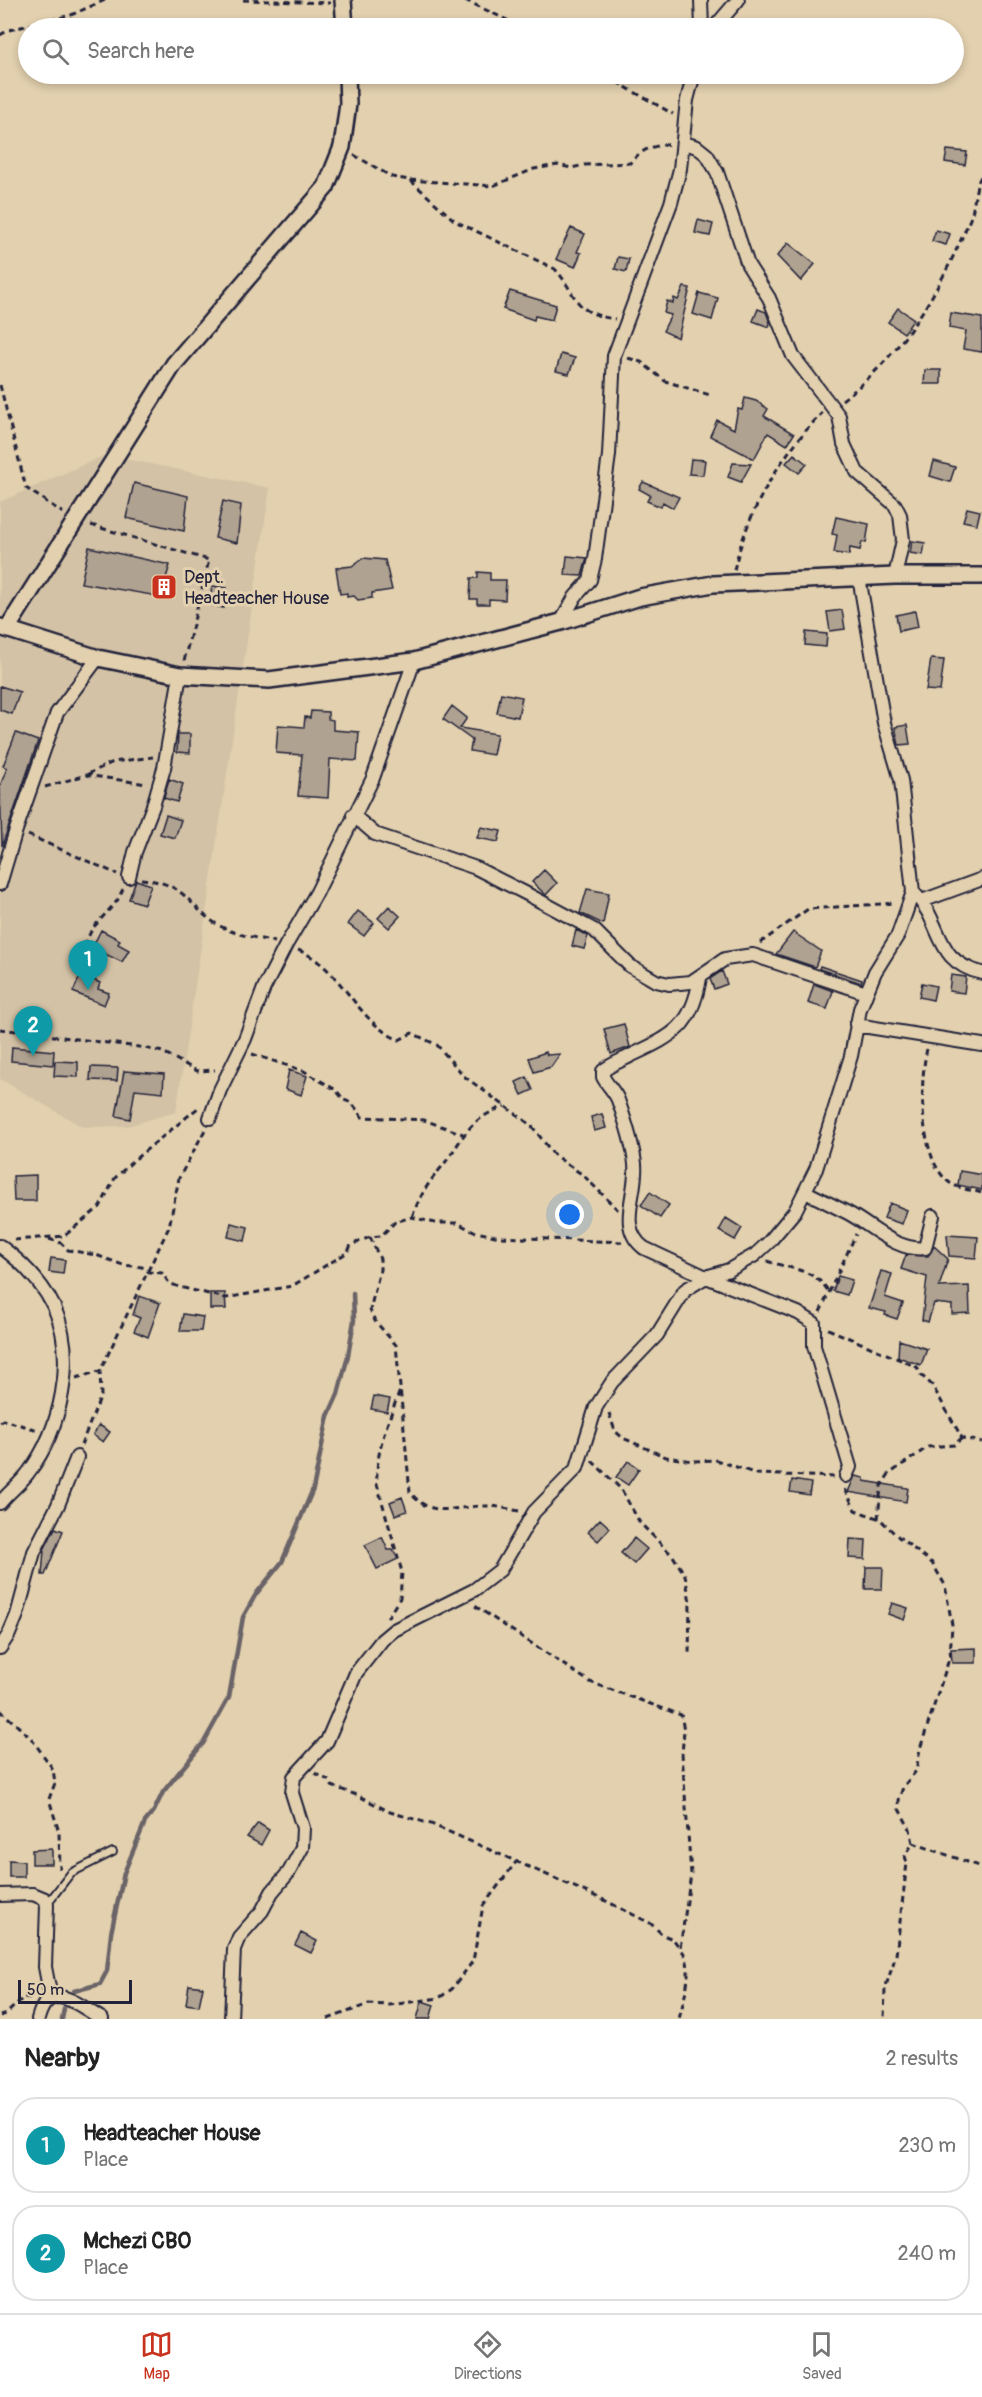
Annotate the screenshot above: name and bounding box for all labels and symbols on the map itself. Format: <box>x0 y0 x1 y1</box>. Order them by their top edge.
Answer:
place label: Dept. Headteacher House <box>184 566 329 610</box>
building icon: Dept. Headteacher House <box>149 572 179 602</box>
pin: 1 <box>68 940 107 990</box>
pin: 2 <box>14 1006 52 1056</box>
your location <box>555 1200 584 1229</box>
scale bar <box>18 1977 132 2004</box>

